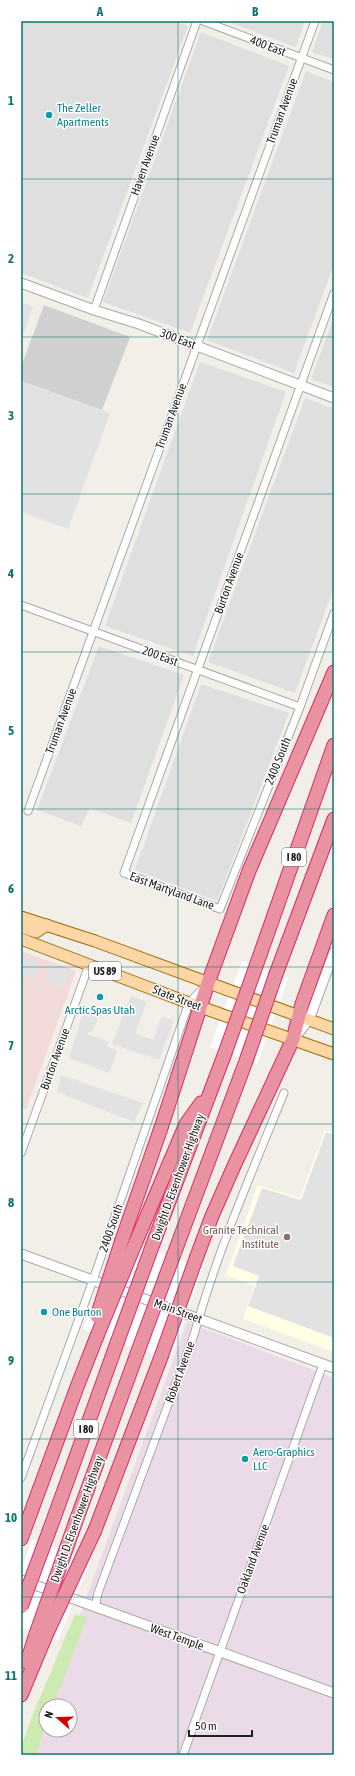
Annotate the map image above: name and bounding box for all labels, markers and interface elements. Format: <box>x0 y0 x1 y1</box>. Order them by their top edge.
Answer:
text: A <box>96 4 104 19</box>
text: B <box>252 4 259 19</box>
street label: 400 East <box>248 33 288 59</box>
street label: Truman Avenue <box>264 76 300 146</box>
text: 1 <box>8 93 14 108</box>
place label: The Zeller Apartments <box>57 101 109 129</box>
marker: The Zeller Apartments <box>44 110 54 120</box>
street label: Haven Avenue <box>128 133 162 197</box>
text: 2 <box>8 251 14 266</box>
street label: 300 East <box>158 326 198 352</box>
street label: Truman Avenue <box>153 381 189 451</box>
text: 3 <box>8 408 14 423</box>
street label: Burton Avenue <box>211 550 247 616</box>
text: 4 <box>7 566 14 581</box>
street label: 200 East <box>140 643 180 669</box>
street label: Truman Avenue <box>43 686 79 756</box>
text: 5 <box>8 723 14 738</box>
street label: 2400 South <box>262 735 294 787</box>
road number: I 80 <box>282 848 306 866</box>
street label: East Martyland Lane <box>128 869 216 913</box>
text: 6 <box>8 881 14 896</box>
road number: US 89 <box>89 962 121 980</box>
street label: State Street <box>151 982 204 1014</box>
marker: Arctic Spas Utah <box>95 992 105 1002</box>
place label: Arctic Spas Utah <box>65 1003 135 1017</box>
street label: Burton Avenue <box>37 1026 73 1092</box>
text: 7 <box>8 1038 14 1053</box>
street label: Dwight D. Eisenhower Highway <box>149 1112 207 1242</box>
text: 8 <box>8 1195 14 1210</box>
street label: 2400 South <box>96 1202 126 1254</box>
place label: Granite Technical Institute <box>203 1223 280 1251</box>
marker: Granite Technical Institute <box>282 1232 292 1242</box>
street label: Main Street <box>152 1296 204 1326</box>
place label: One Burton <box>52 1305 102 1319</box>
marker: One Burton <box>39 1307 49 1317</box>
street label: Robert Avenue <box>162 1339 198 1405</box>
text: 9 <box>8 1353 14 1368</box>
road number: I 80 <box>74 1420 98 1438</box>
place label: Aero-Graphics LLC <box>253 1445 315 1473</box>
street label: Dwight D. Eisenhower Highway <box>48 1454 106 1584</box>
marker: Aero-Graphics LLC <box>240 1454 250 1464</box>
text: 10 <box>5 1510 17 1525</box>
street label: Oakland Avenue <box>234 1522 272 1596</box>
street label: West Temple <box>148 1621 206 1653</box>
text: 11 <box>5 1668 17 1683</box>
north arrow <box>38 1698 78 1738</box>
text: N <box>42 1709 55 1720</box>
scale bar <box>189 1712 252 1738</box>
text: 50 m <box>195 1719 217 1733</box>

